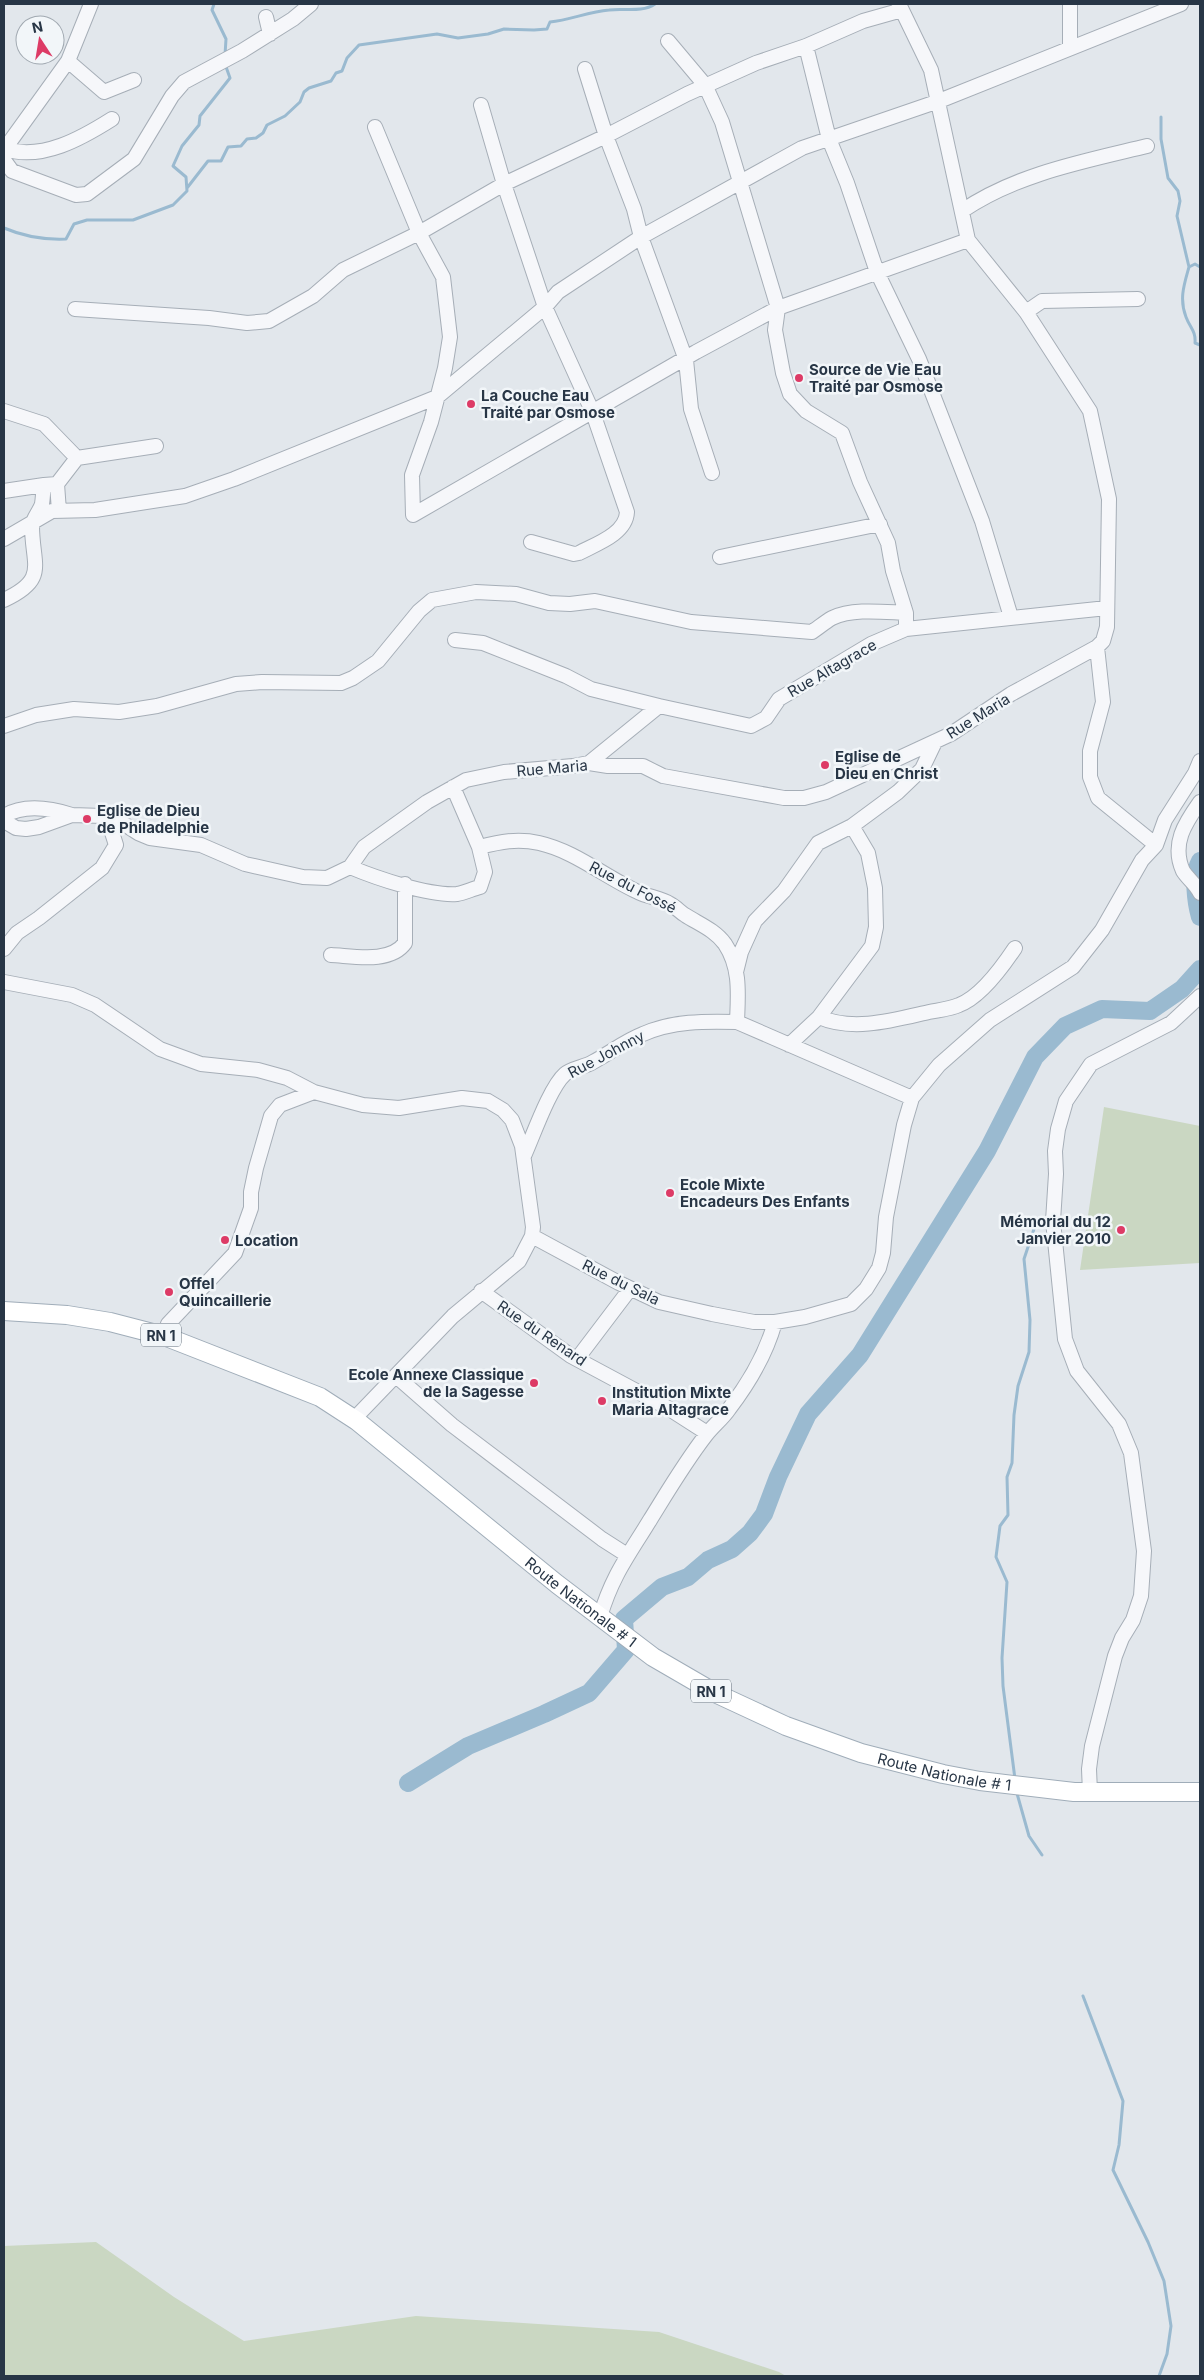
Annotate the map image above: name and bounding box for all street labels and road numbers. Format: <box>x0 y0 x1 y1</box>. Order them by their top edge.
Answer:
street label: Rue Altagrace <box>784 635 880 701</box>
street label: Rue Maria <box>943 689 1013 743</box>
street label: Rue Maria <box>516 755 588 781</box>
street label: Rue du Fossé <box>586 857 680 917</box>
street label: Rue Johnny <box>565 1026 648 1082</box>
street label: Rue du Sala <box>579 1255 663 1309</box>
street label: Rue du Renard <box>494 1296 590 1370</box>
road number: RN 1 <box>141 1324 181 1346</box>
street label: Route Nationale # 1 <box>521 1553 641 1651</box>
road number: RN 1 <box>691 1680 731 1702</box>
street label: Route Nationale # 1 <box>876 1748 1012 1794</box>

